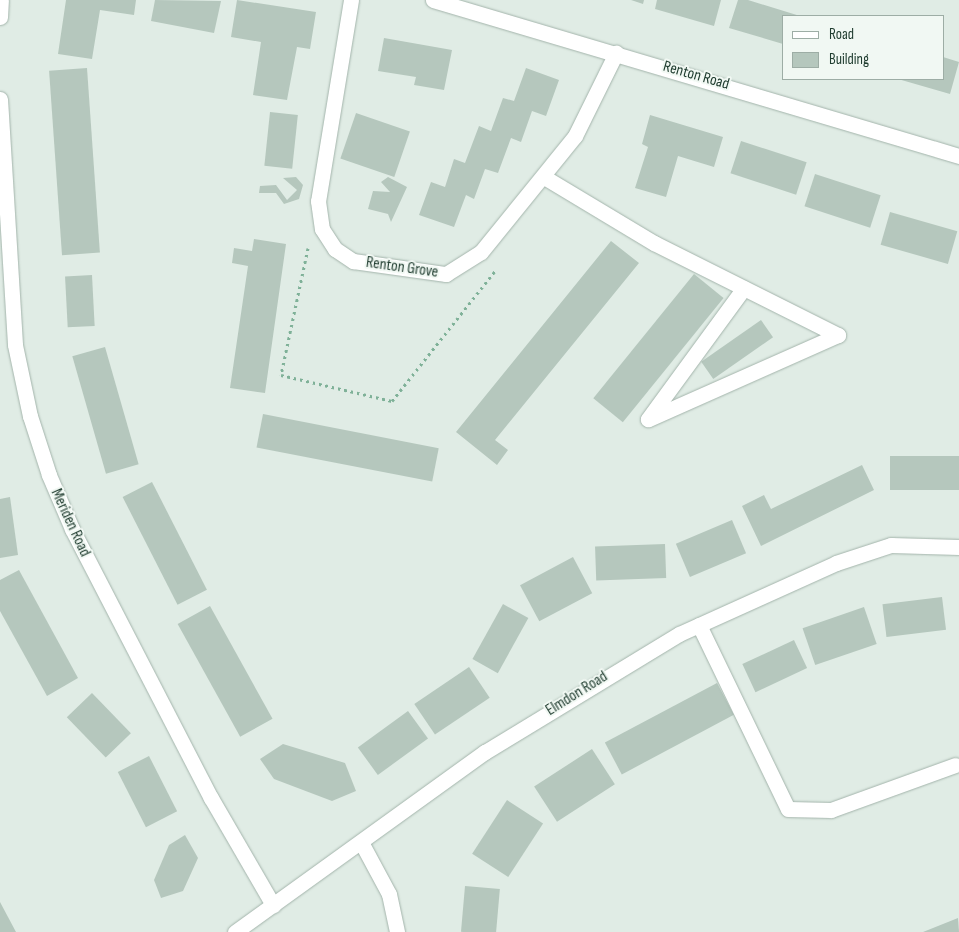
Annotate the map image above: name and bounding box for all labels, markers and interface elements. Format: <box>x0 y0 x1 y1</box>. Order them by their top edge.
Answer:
legend <box>782 15 944 80</box>
text: Road <box>829 25 854 44</box>
text: Building <box>829 50 869 69</box>
street label: Renton Road <box>661 57 731 95</box>
street label: Renton Grove <box>365 253 439 283</box>
street label: Meriden Road <box>46 486 94 560</box>
street label: Elmdon Road <box>543 668 611 720</box>

